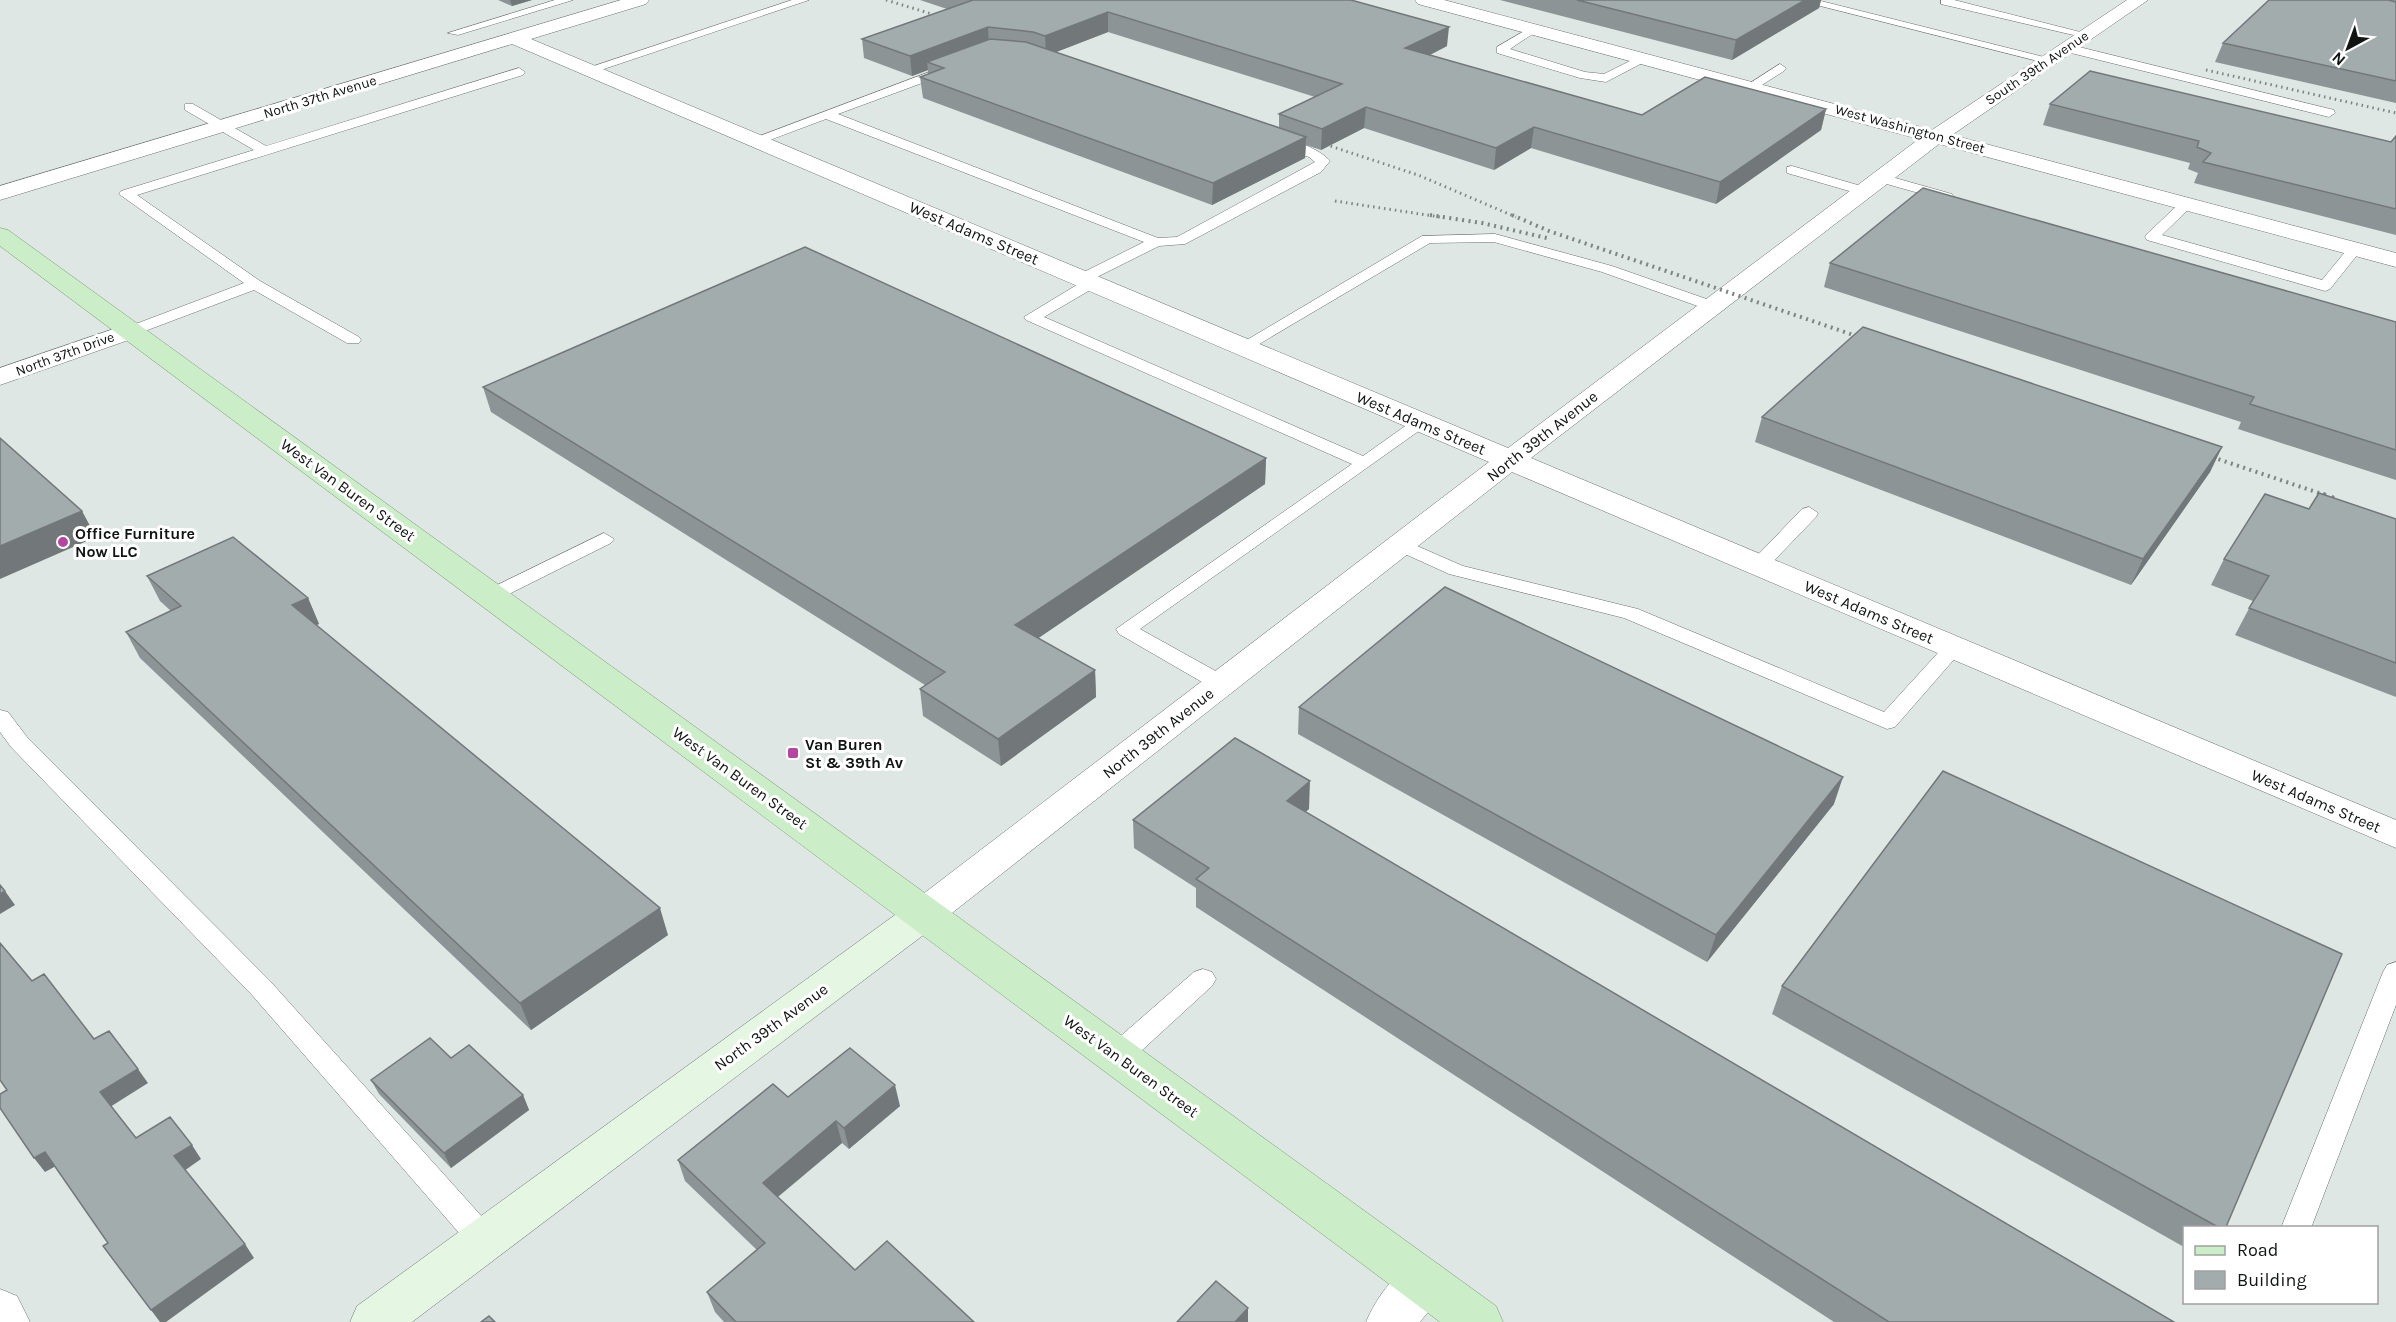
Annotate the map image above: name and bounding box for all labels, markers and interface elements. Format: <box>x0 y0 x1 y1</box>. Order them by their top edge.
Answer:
north arrow <box>2318 18 2378 78</box>
street label: South 39th Avenue <box>1982 27 2092 109</box>
text: N <box>2328 48 2349 70</box>
street label: North 37th Avenue <box>261 72 379 122</box>
street label: West Washington Street <box>1833 101 1987 157</box>
street label: West Adams Street <box>906 197 1042 269</box>
street label: North 37th Drive <box>13 328 117 380</box>
street label: West Adams Street <box>1353 387 1489 459</box>
street label: North 39th Avenue <box>1483 387 1601 485</box>
street label: West Van Buren Street <box>277 435 419 545</box>
place label: Office Furniture Now LLC <box>75 524 195 561</box>
marker: Office Furniture Now LLC <box>56 535 70 549</box>
street label: West Adams Street <box>1801 576 1937 648</box>
street label: North 39th Avenue <box>1099 684 1217 782</box>
street label: West Van Buren Street <box>669 723 811 833</box>
place label: Van Buren St & 39th Av <box>805 735 904 772</box>
marker: Van Buren St & 39th Av <box>786 746 800 760</box>
street label: West Adams Street <box>2248 765 2384 837</box>
street label: North 39th Avenue <box>710 979 832 1075</box>
street label: West Van Buren Street <box>1060 1011 1202 1121</box>
legend <box>2183 1226 2378 1304</box>
text: Road <box>2237 1239 2278 1261</box>
text: Building <box>2237 1269 2307 1291</box>

